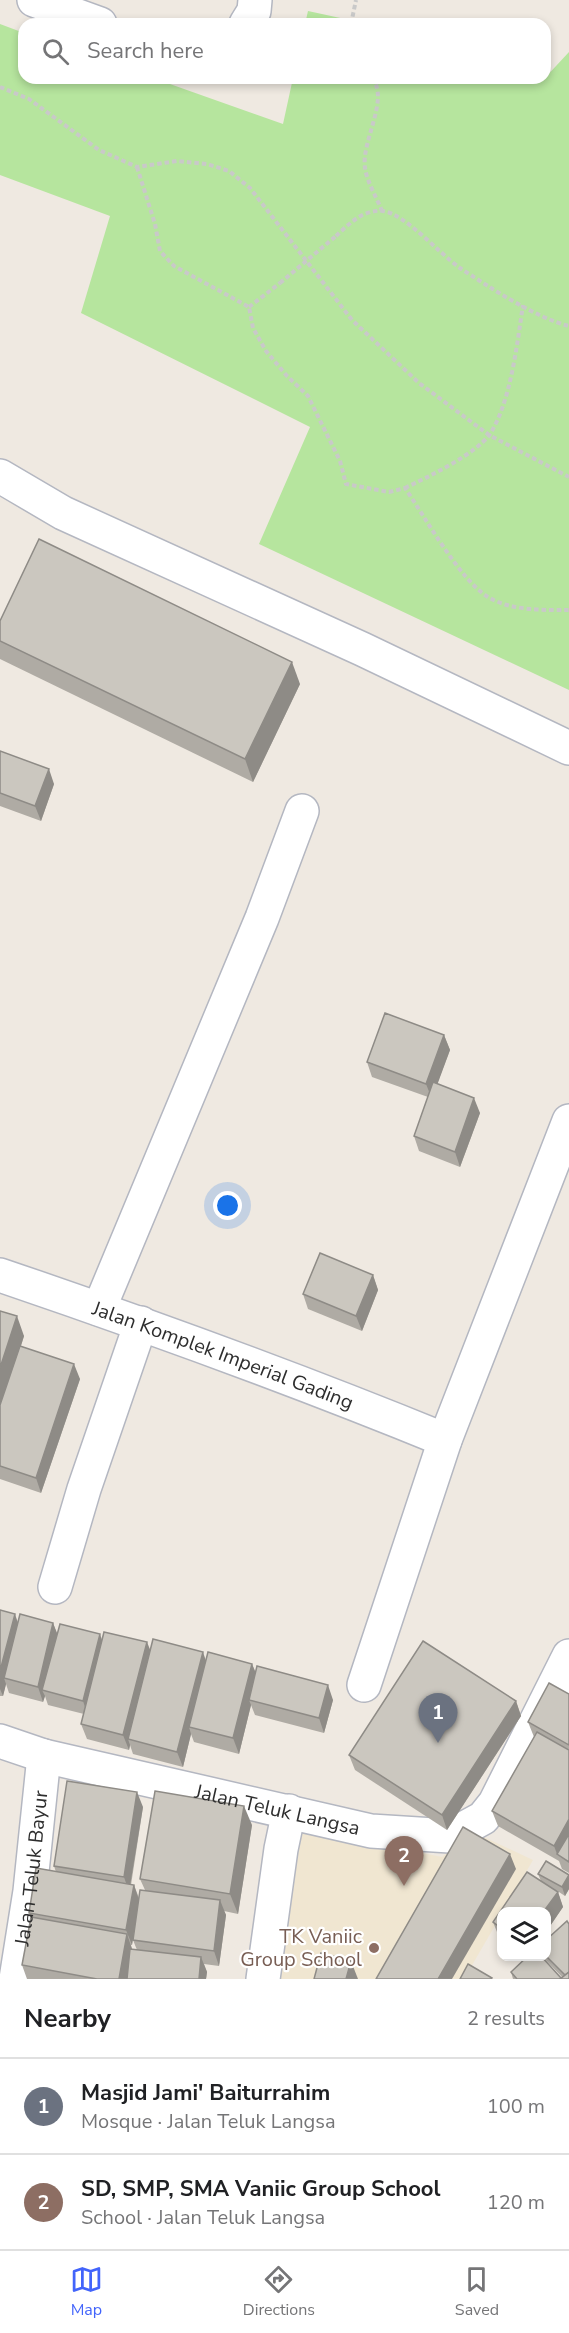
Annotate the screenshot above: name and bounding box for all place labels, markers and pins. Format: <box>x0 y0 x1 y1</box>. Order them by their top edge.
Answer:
pin: 1 <box>418 1694 458 1743</box>
pin: 2 <box>384 1836 424 1886</box>
place label: TK Vaniic Group School <box>240 1923 362 1973</box>
marker: TK Vaniic Group School <box>367 1941 381 1955</box>

